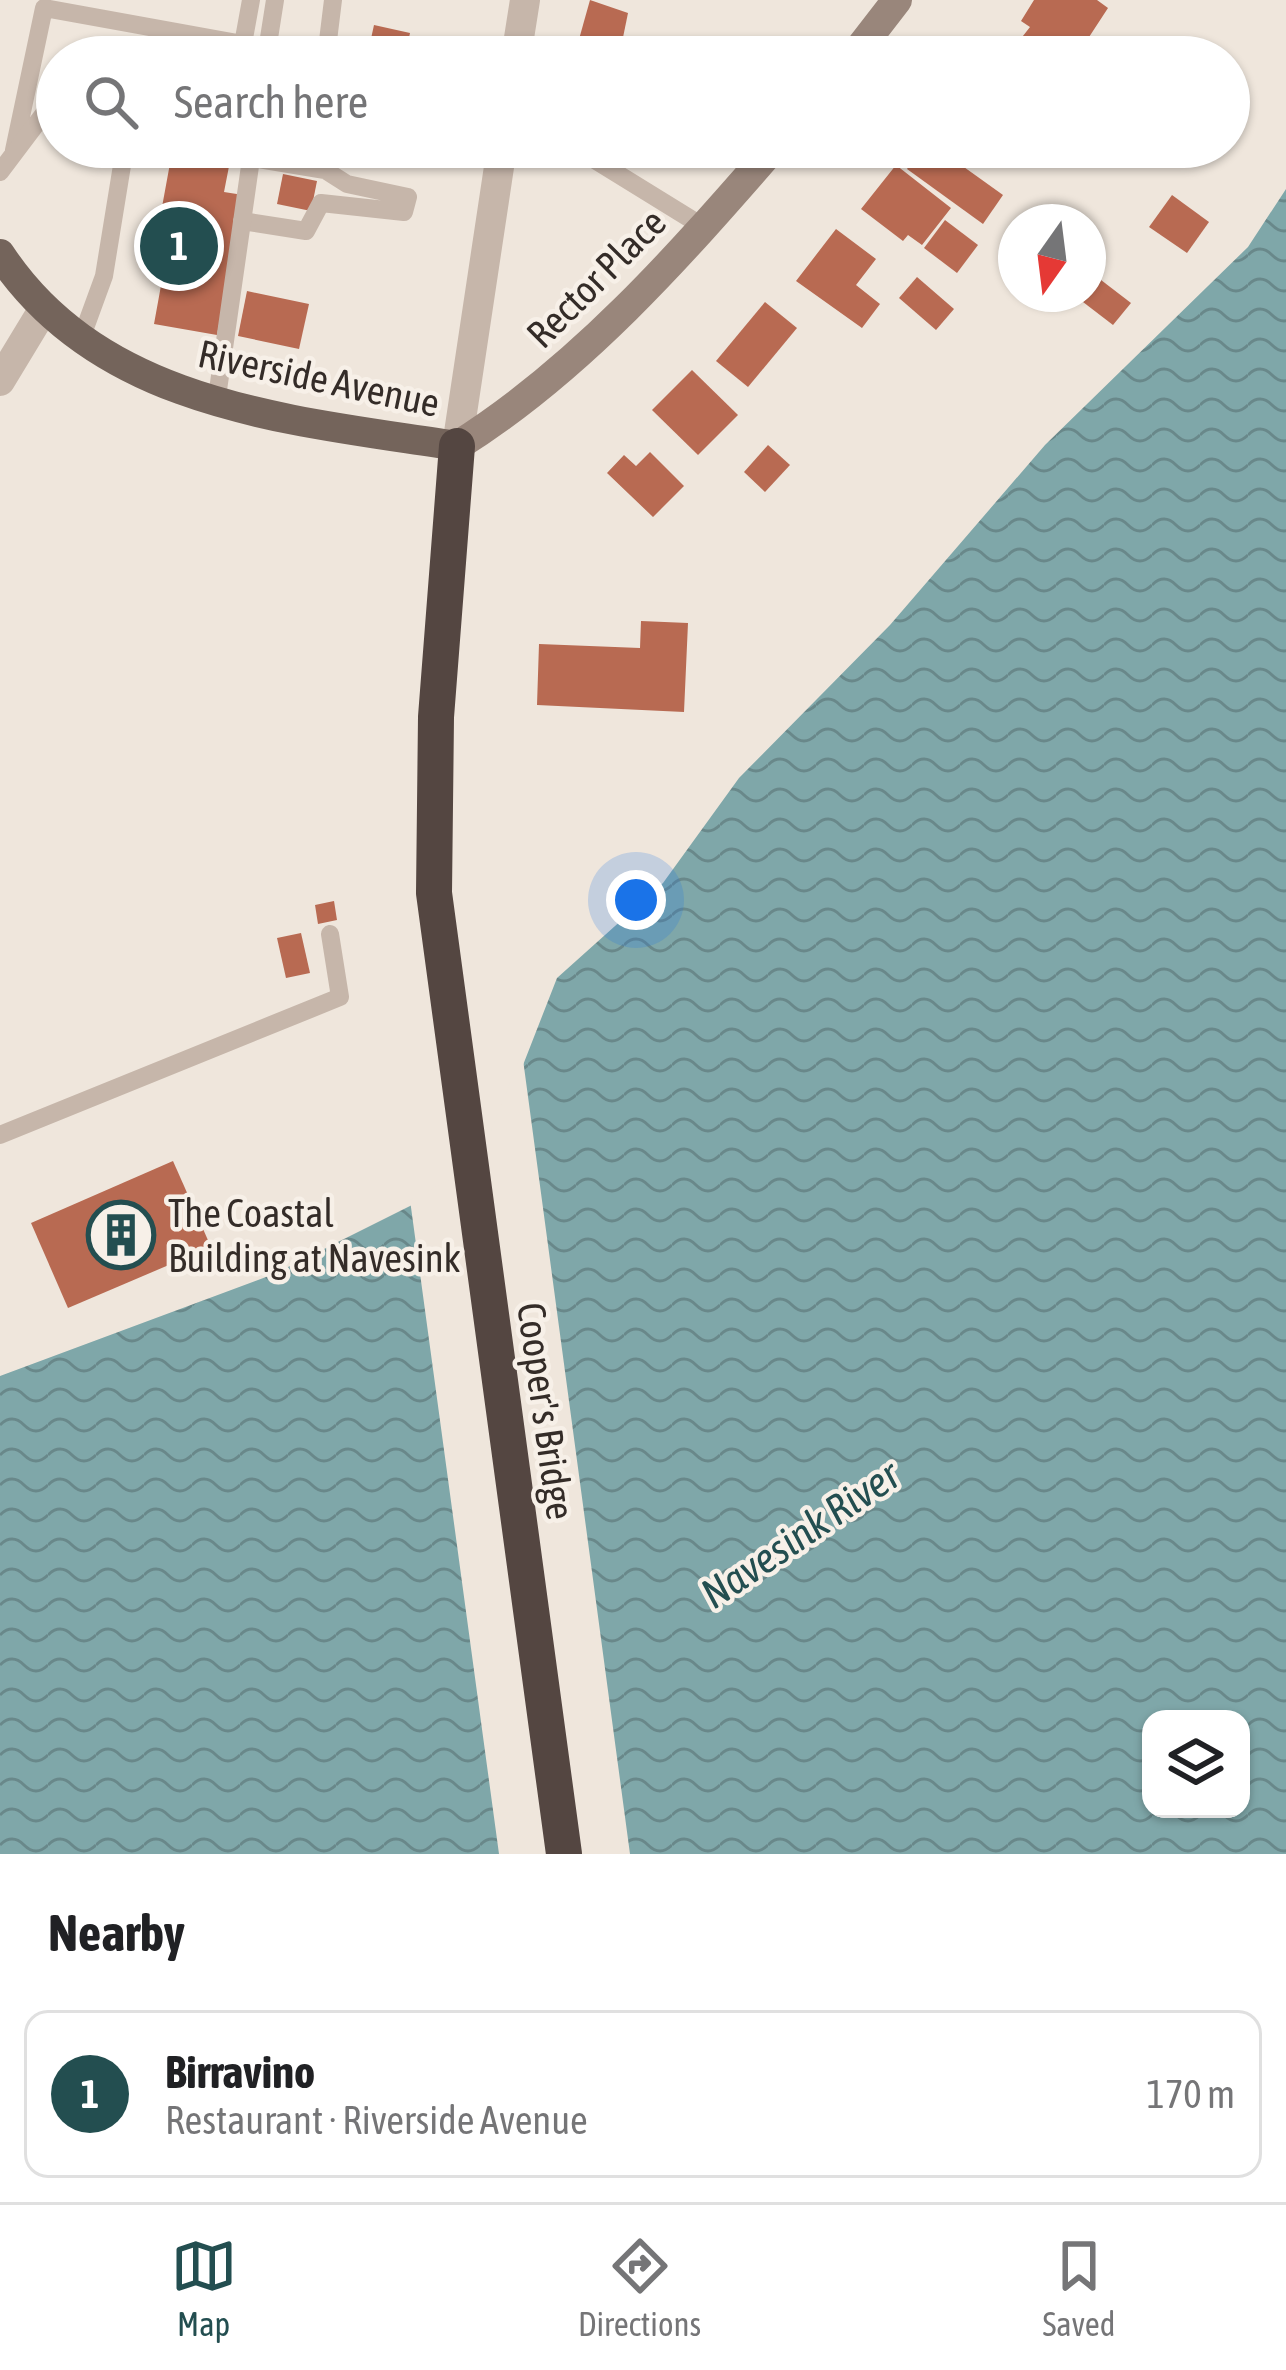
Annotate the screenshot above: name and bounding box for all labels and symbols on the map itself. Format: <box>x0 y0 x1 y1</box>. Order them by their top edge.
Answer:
street label: Rector Place <box>518 200 674 356</box>
pin: 1 <box>140 201 218 291</box>
north arrow <box>998 204 1106 312</box>
street label: Riverside Avenue <box>194 331 444 425</box>
your location <box>606 870 666 930</box>
place label: The Coastal Building at Navesink <box>168 1191 461 1280</box>
building icon: The Coastal Building at Navesink <box>86 1200 156 1270</box>
street label: Cooper's Bridge <box>509 1300 583 1522</box>
water label: Navesink River <box>692 1449 909 1618</box>

